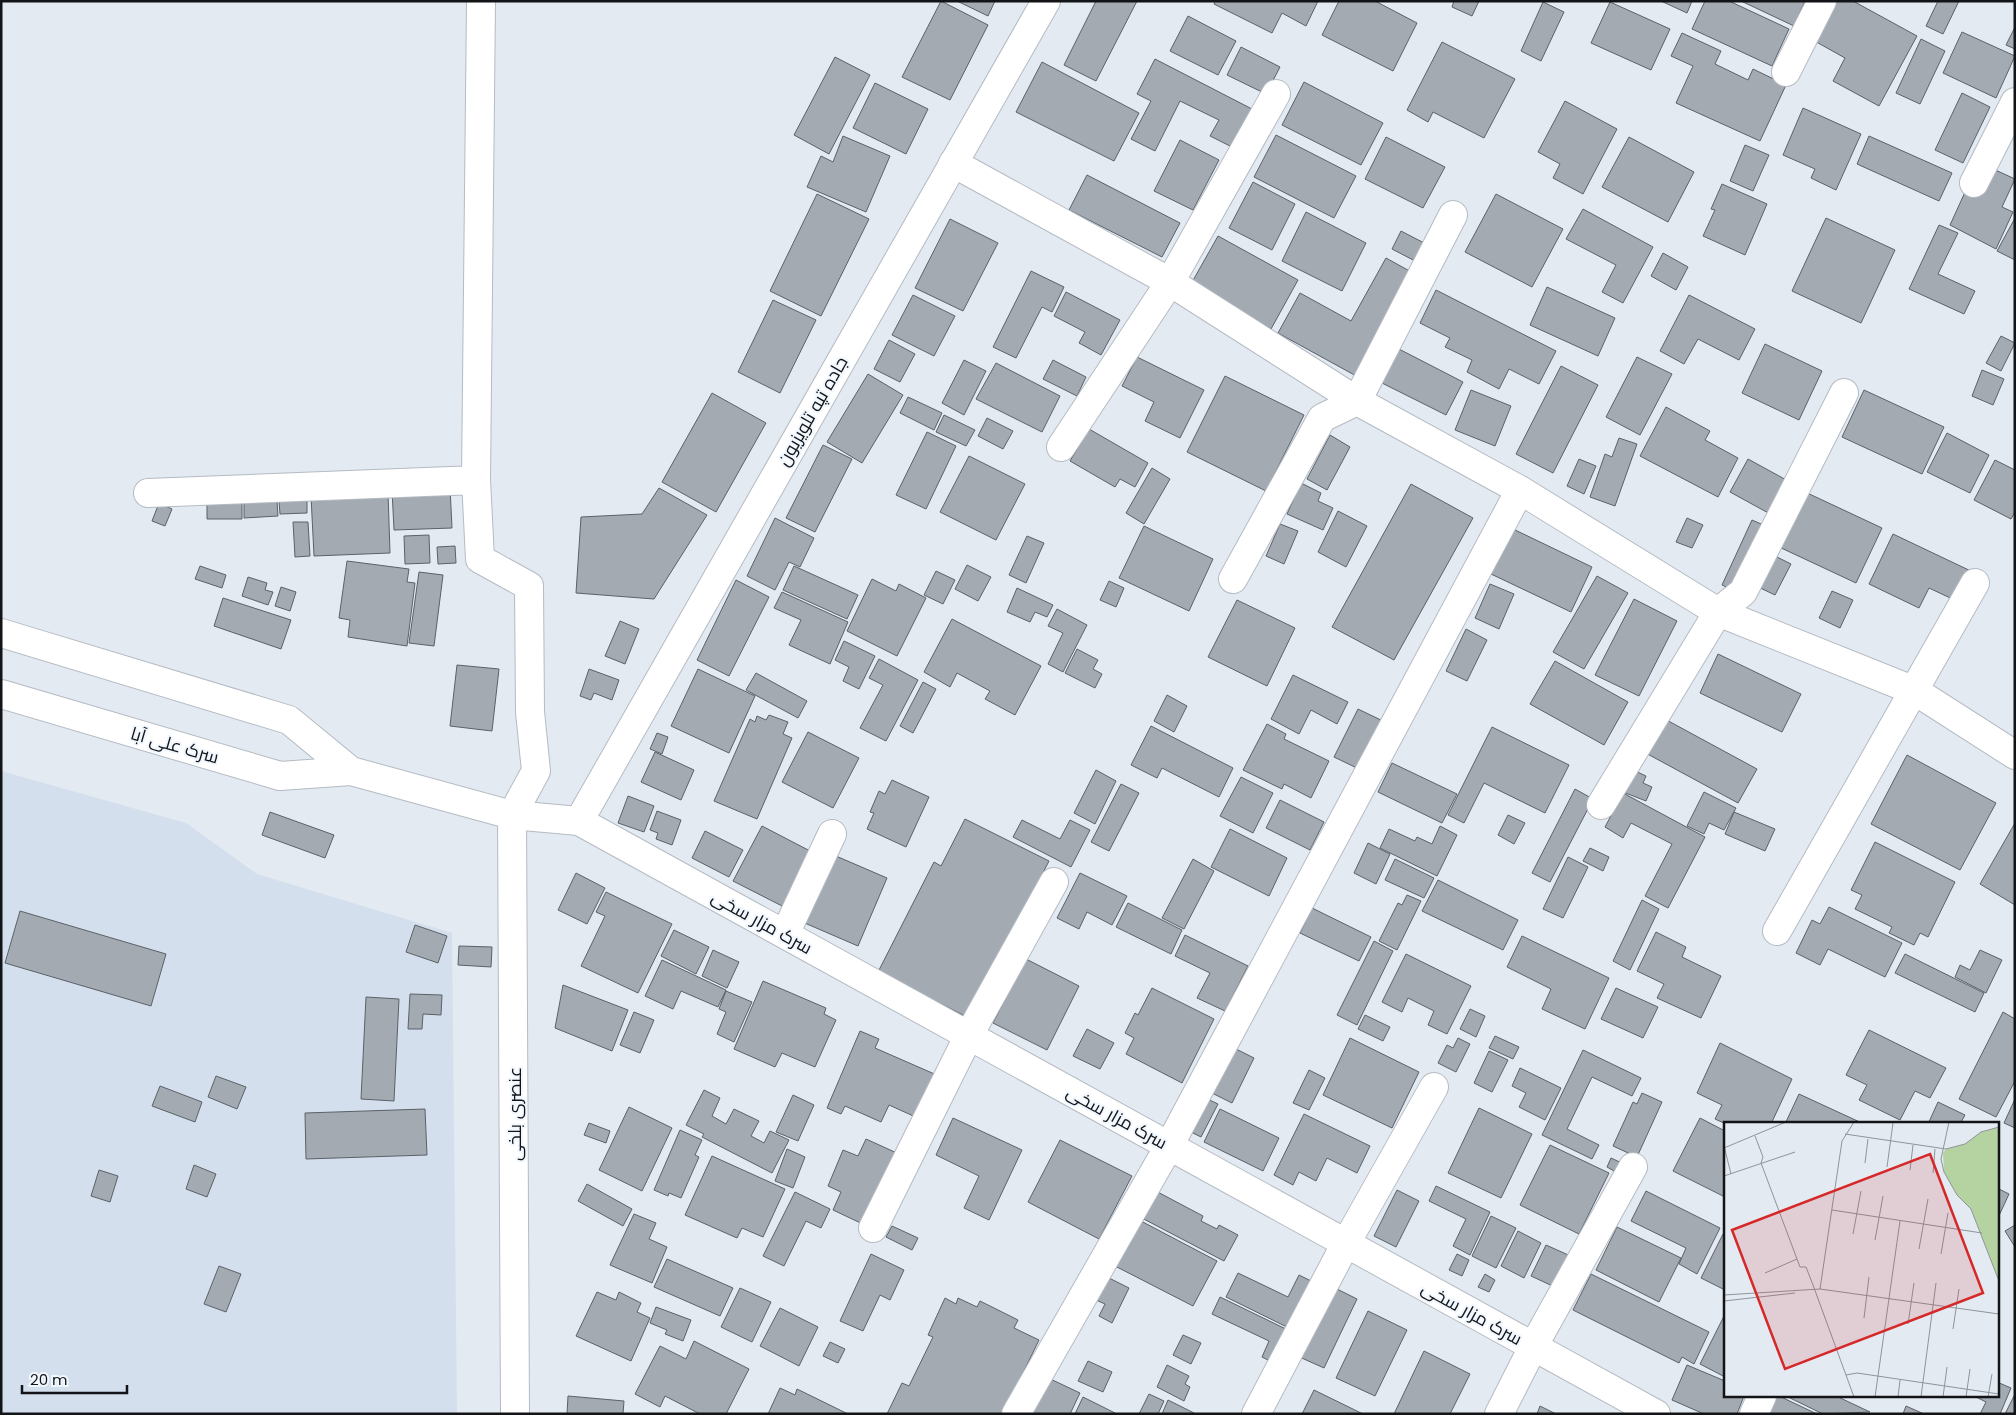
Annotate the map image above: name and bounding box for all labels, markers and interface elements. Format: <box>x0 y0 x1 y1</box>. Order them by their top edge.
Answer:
street label: جاده تپه تلویزیون <box>770 352 854 470</box>
street label: سرک علی آبا <box>128 720 222 770</box>
street label: سرک مزار سخی <box>707 884 817 960</box>
street label: عنصری بلخی <box>502 1067 527 1161</box>
street label: سرک مزار سخی <box>1062 1079 1172 1155</box>
inset map <box>1724 1122 1998 1398</box>
street label: سرک مزار سخی <box>1417 1275 1527 1351</box>
scale bar <box>22 1362 128 1394</box>
text: 20 m <box>30 1369 68 1390</box>

